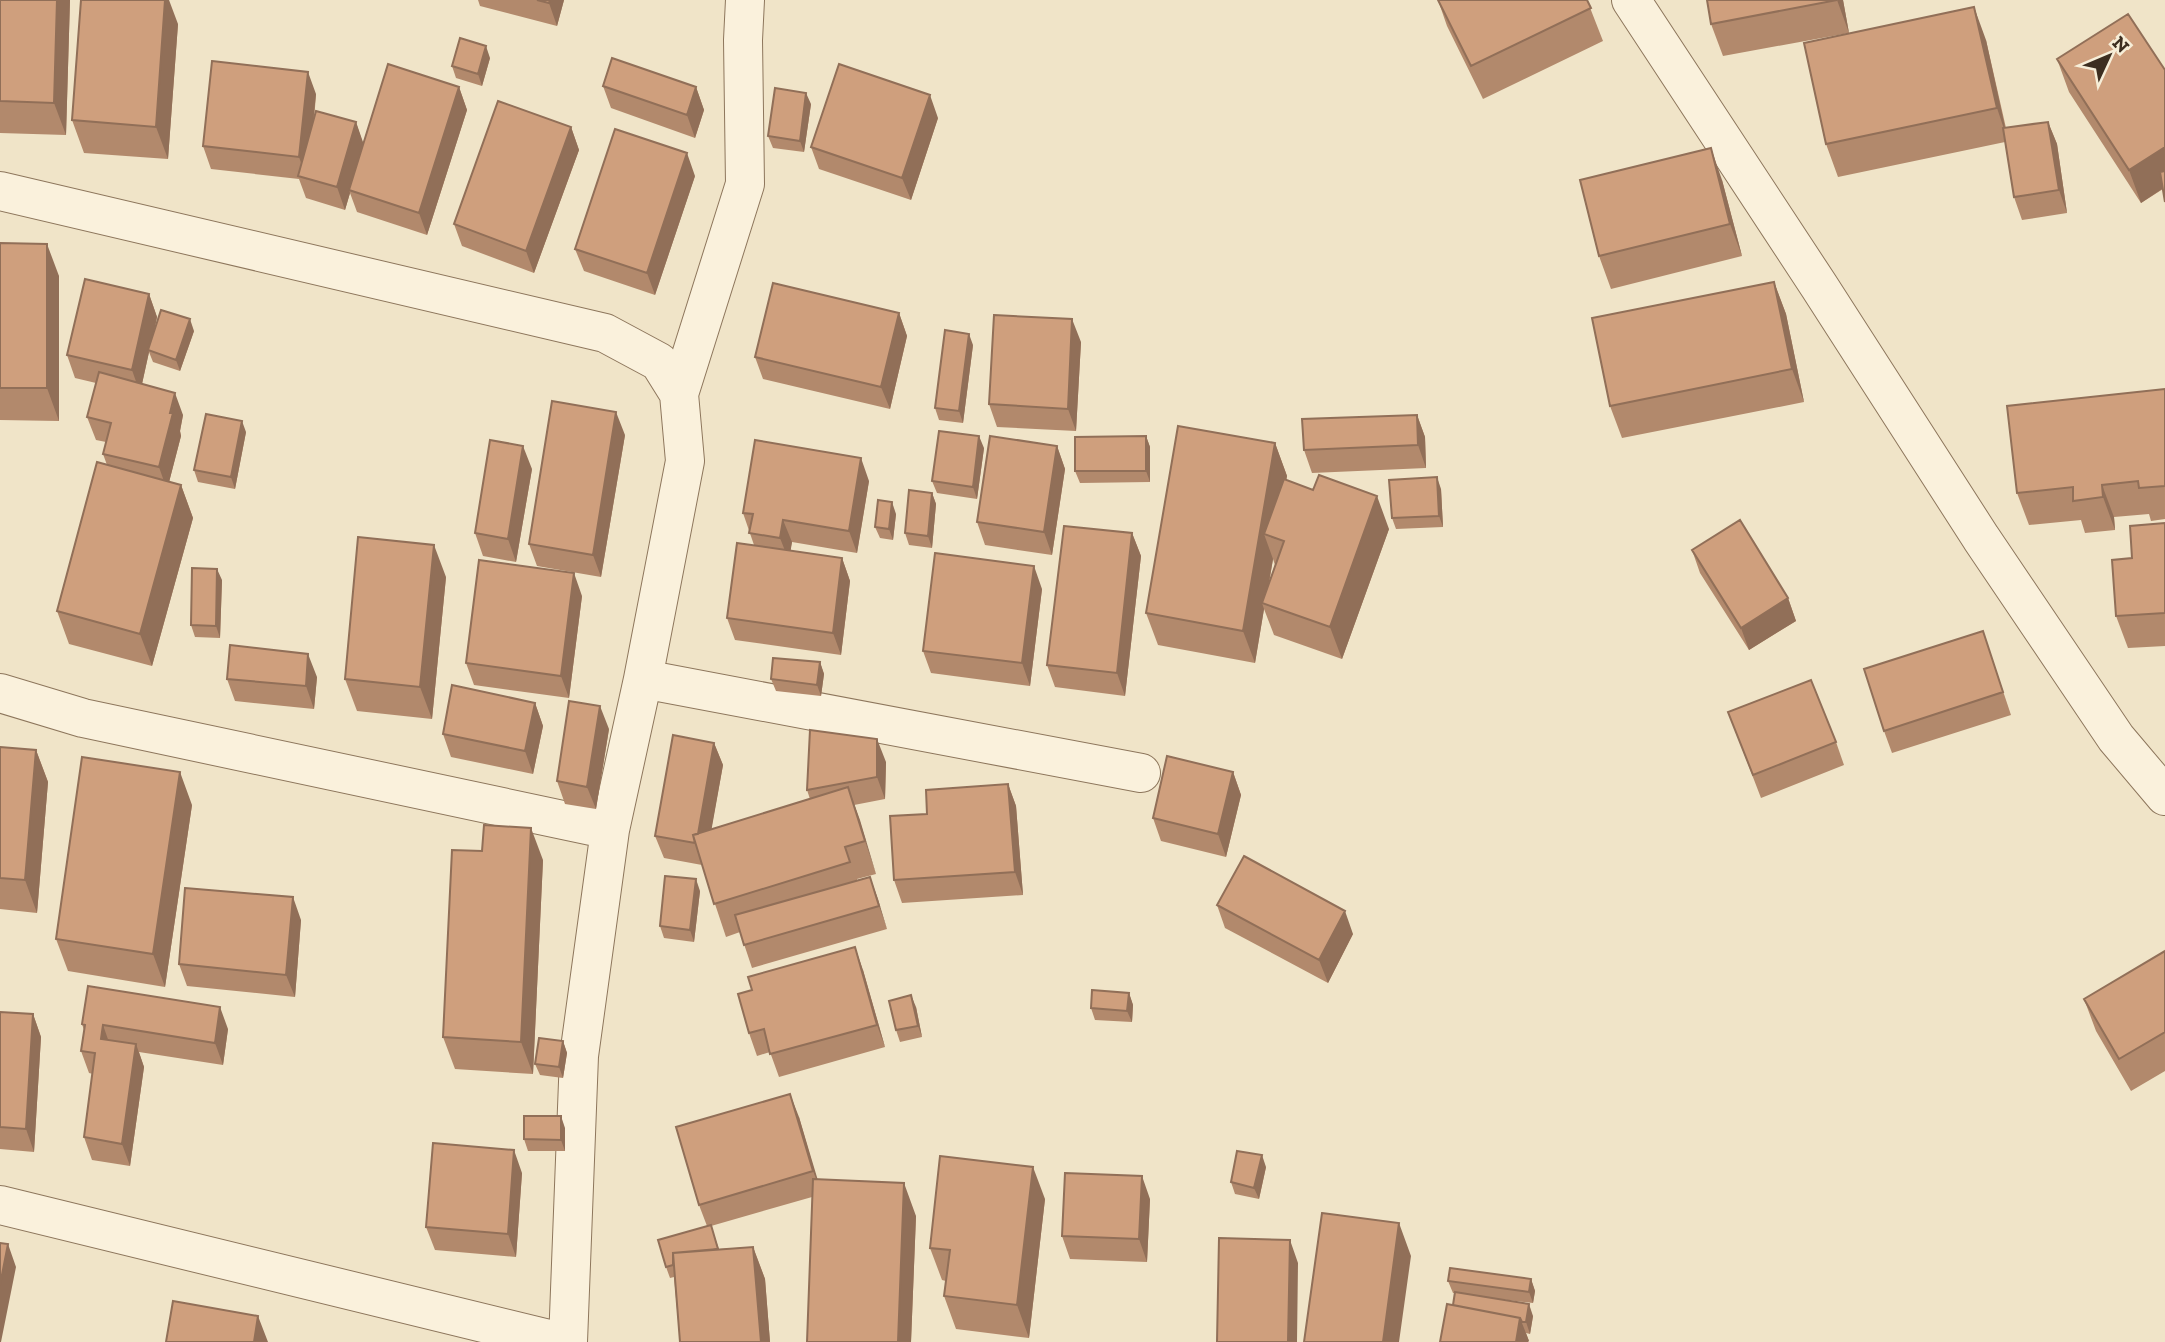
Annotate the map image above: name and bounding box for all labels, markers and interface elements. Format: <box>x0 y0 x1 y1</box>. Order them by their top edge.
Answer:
north arrow <box>2074 21 2144 91</box>
text: N <box>2108 31 2134 58</box>

